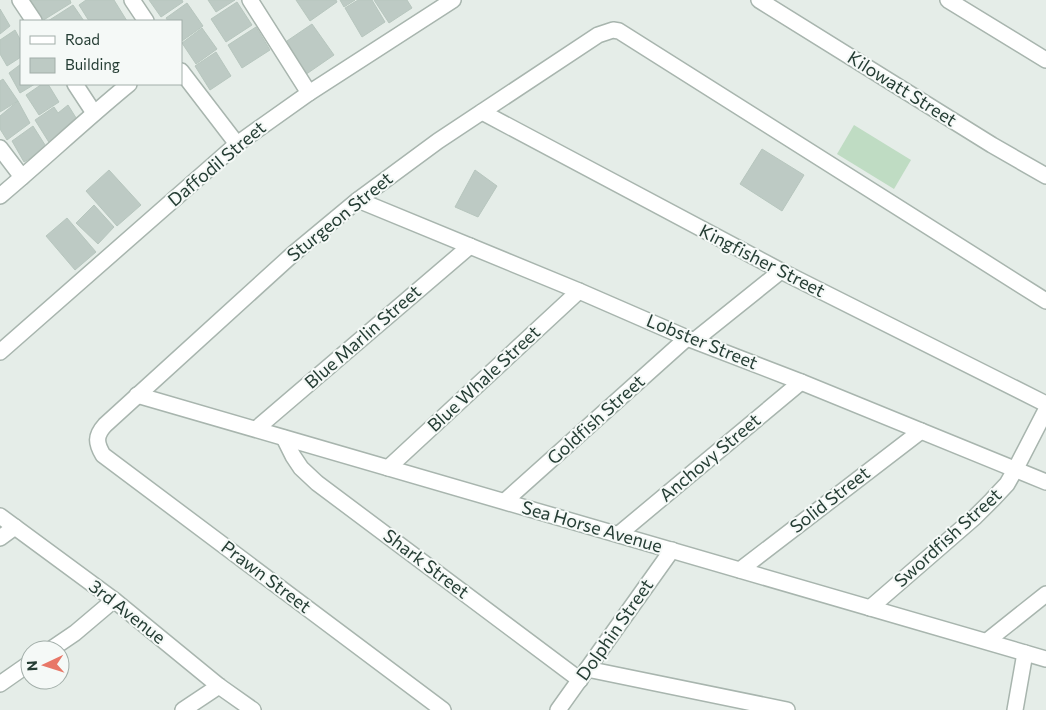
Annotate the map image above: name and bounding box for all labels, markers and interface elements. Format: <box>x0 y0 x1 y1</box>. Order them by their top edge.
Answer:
legend <box>20 20 182 85</box>
text: Road <box>65 30 100 48</box>
street label: Kilowatt Street <box>844 46 961 130</box>
text: Building <box>65 55 120 73</box>
street label: Daffodil Street <box>163 116 270 210</box>
street label: Sturgeon Street <box>282 167 397 266</box>
street label: Kingfisher Street <box>696 219 829 301</box>
street label: Blue Marlin Street <box>300 280 425 393</box>
street label: Lobster Street <box>644 309 761 373</box>
street label: Blue Whale Street <box>423 321 544 436</box>
street label: Goldfish Street <box>542 370 649 469</box>
street label: Anchovy Street <box>654 409 764 506</box>
street label: Solid Street <box>785 461 874 537</box>
street label: Swordfish Street <box>889 483 1006 591</box>
street label: Sea Horse Avenue <box>519 495 665 557</box>
street label: Shark Street <box>379 524 474 603</box>
street label: Prawn Street <box>217 535 316 617</box>
street label: Dolphin Street <box>571 574 657 684</box>
street label: 3rd Avenue <box>85 575 170 648</box>
north arrow <box>20 640 70 690</box>
text: N <box>23 660 40 672</box>

